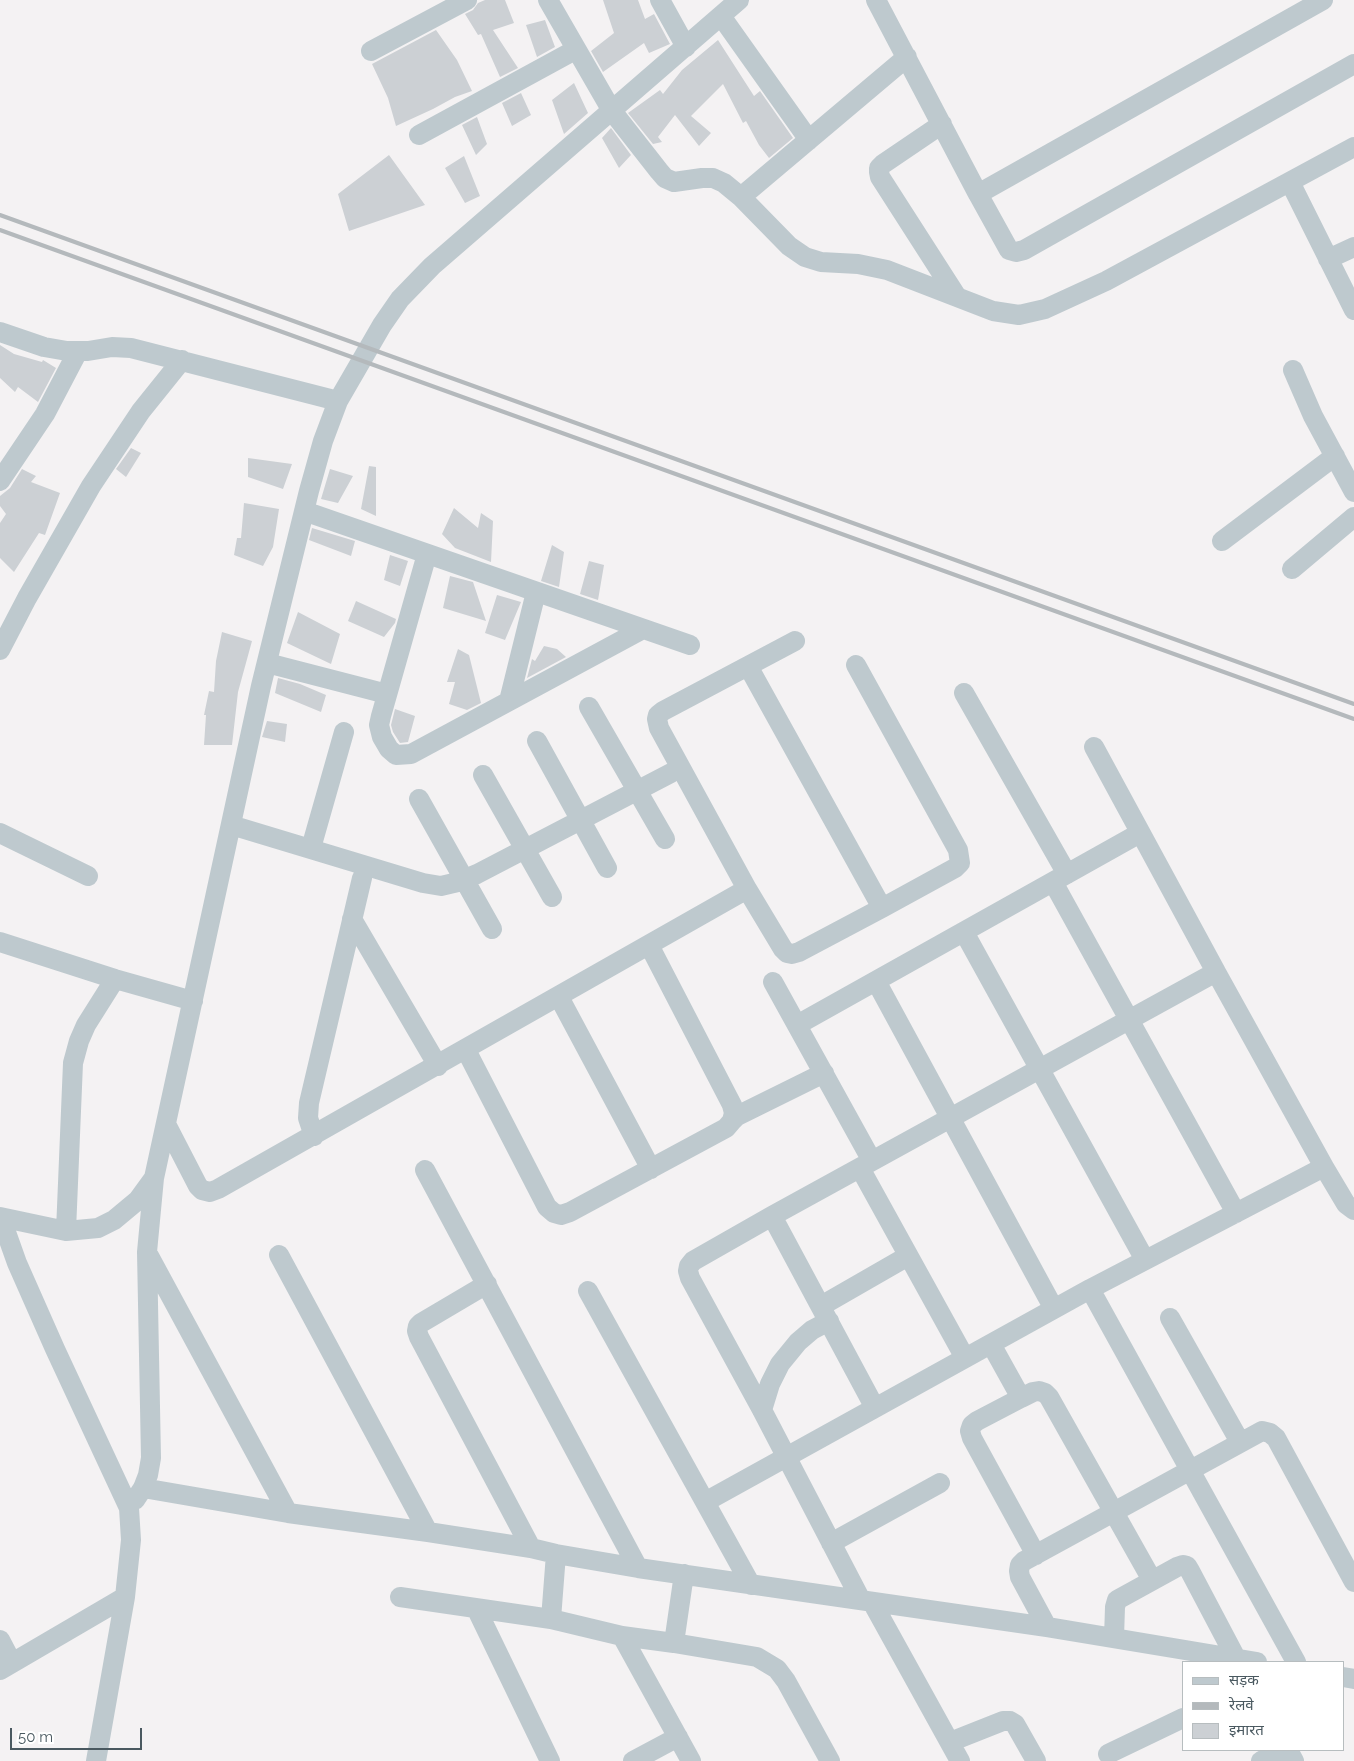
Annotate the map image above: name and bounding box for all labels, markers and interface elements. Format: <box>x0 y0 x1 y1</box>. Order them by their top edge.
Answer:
legend <box>1182 1661 1344 1751</box>
text: सड़क <box>1229 1671 1259 1689</box>
text: रेलवे <box>1229 1696 1254 1714</box>
scale bar <box>12 1718 145 1750</box>
text: इमारत <box>1229 1721 1264 1739</box>
text: 50 m <box>18 1728 53 1746</box>

